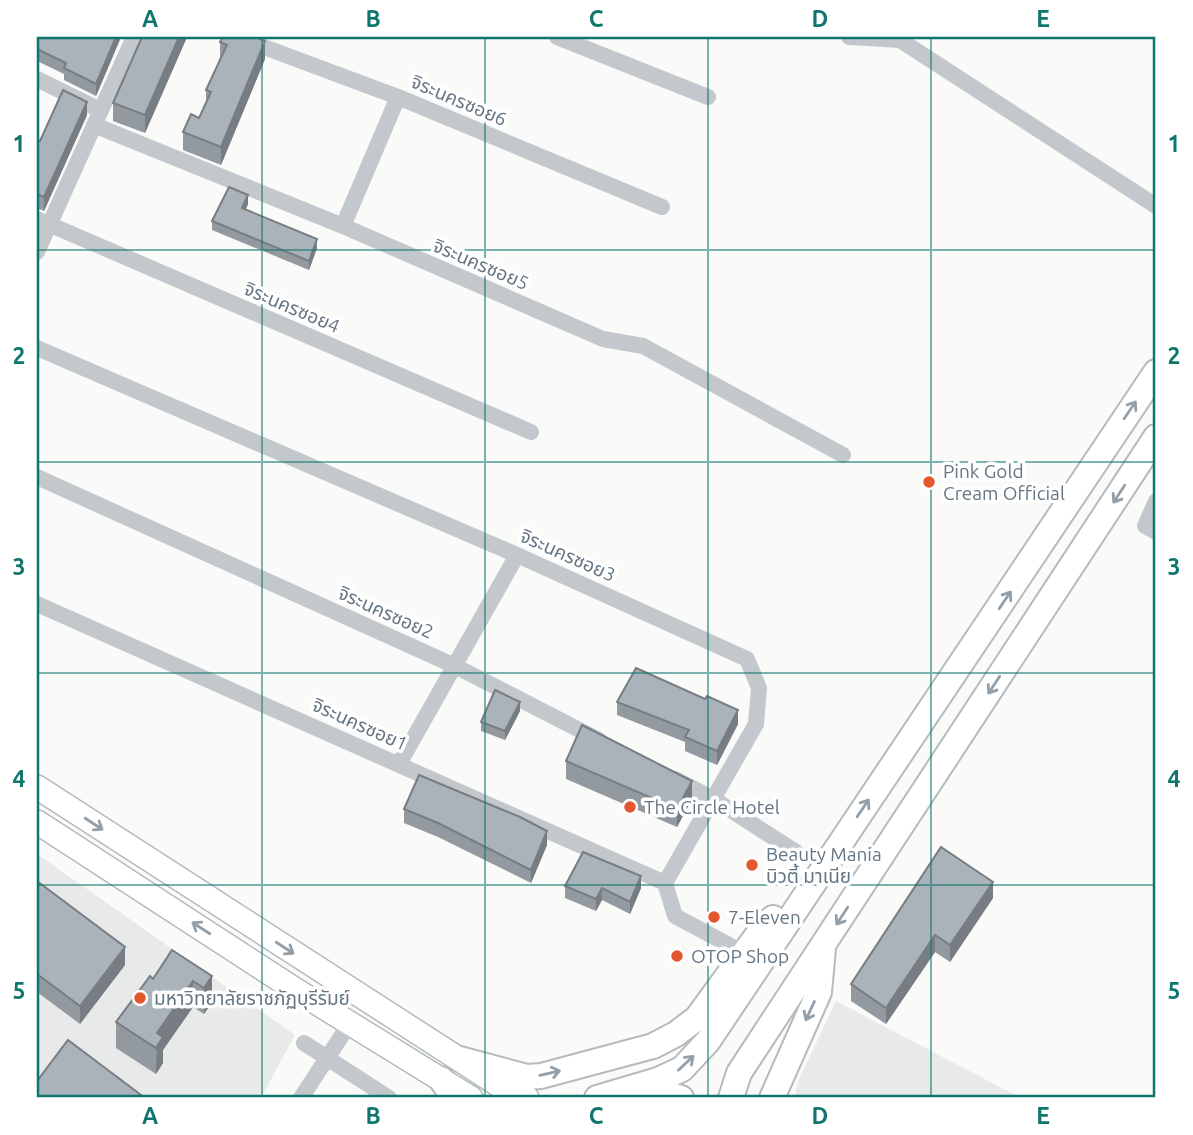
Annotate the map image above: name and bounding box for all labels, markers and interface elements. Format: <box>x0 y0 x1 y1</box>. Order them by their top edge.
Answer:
text: A <box>142 6 158 31</box>
text: B <box>365 6 381 31</box>
text: C <box>589 6 604 31</box>
text: D <box>812 6 828 31</box>
text: E <box>1036 6 1050 31</box>
street label: จิระนครซอย6 <box>408 70 510 130</box>
text: 1 <box>13 131 25 156</box>
text: 1 <box>1168 131 1180 156</box>
street label: จิระนครซอย5 <box>430 234 532 294</box>
street label: จิระนครซอย4 <box>241 277 343 337</box>
text: 2 <box>13 343 25 368</box>
text: 2 <box>1168 343 1180 368</box>
one-way arrow <box>1123 401 1137 420</box>
place label: Pink Gold Cream Official <box>943 460 1065 504</box>
marker: Pink Gold Cream Official <box>921 474 937 490</box>
one-way arrow <box>1112 484 1126 504</box>
street label: จิระนครซอย3 <box>517 524 619 586</box>
text: 3 <box>13 554 25 579</box>
text: 3 <box>1168 554 1180 579</box>
street label: จิระนครซอย2 <box>335 581 437 643</box>
one-way arrow <box>997 591 1012 610</box>
one-way arrow <box>987 674 1001 694</box>
street label: จิระนครซอย1 <box>309 693 411 755</box>
text: 4 <box>13 766 26 791</box>
text: 4 <box>1168 766 1181 791</box>
place label: The Circle Hotel <box>644 796 780 818</box>
marker: The Circle Hotel <box>622 799 638 815</box>
one-way arrow <box>856 799 870 818</box>
one-way arrow <box>84 817 103 832</box>
place label: Beauty Mania บิวตี้ มาเนีย <box>766 843 882 887</box>
marker: Beauty Mania บิวตี้ มาเนีย <box>744 857 760 873</box>
place label: 7-Eleven <box>728 906 801 928</box>
one-way arrow <box>835 906 850 925</box>
marker: 7-Eleven <box>706 909 722 925</box>
one-way arrow <box>191 921 211 935</box>
one-way arrow <box>275 941 295 955</box>
place label: OTOP Shop <box>691 945 789 967</box>
marker: OTOP Shop <box>669 948 685 964</box>
text: 5 <box>13 978 25 1003</box>
text: 5 <box>1168 978 1180 1003</box>
place label: มหาวิทยาลัยราชภัฏบุรีรัมย์ <box>154 987 350 1010</box>
marker: มหาวิทยาลัยราชภัฏบุรีรัมย์ <box>132 990 148 1006</box>
one-way arrow <box>803 1000 816 1021</box>
one-way arrow <box>677 1055 694 1072</box>
one-way arrow <box>538 1066 561 1079</box>
text: A <box>142 1103 158 1128</box>
text: B <box>365 1103 381 1128</box>
text: C <box>589 1103 604 1128</box>
text: D <box>812 1103 828 1128</box>
text: E <box>1036 1103 1050 1128</box>

